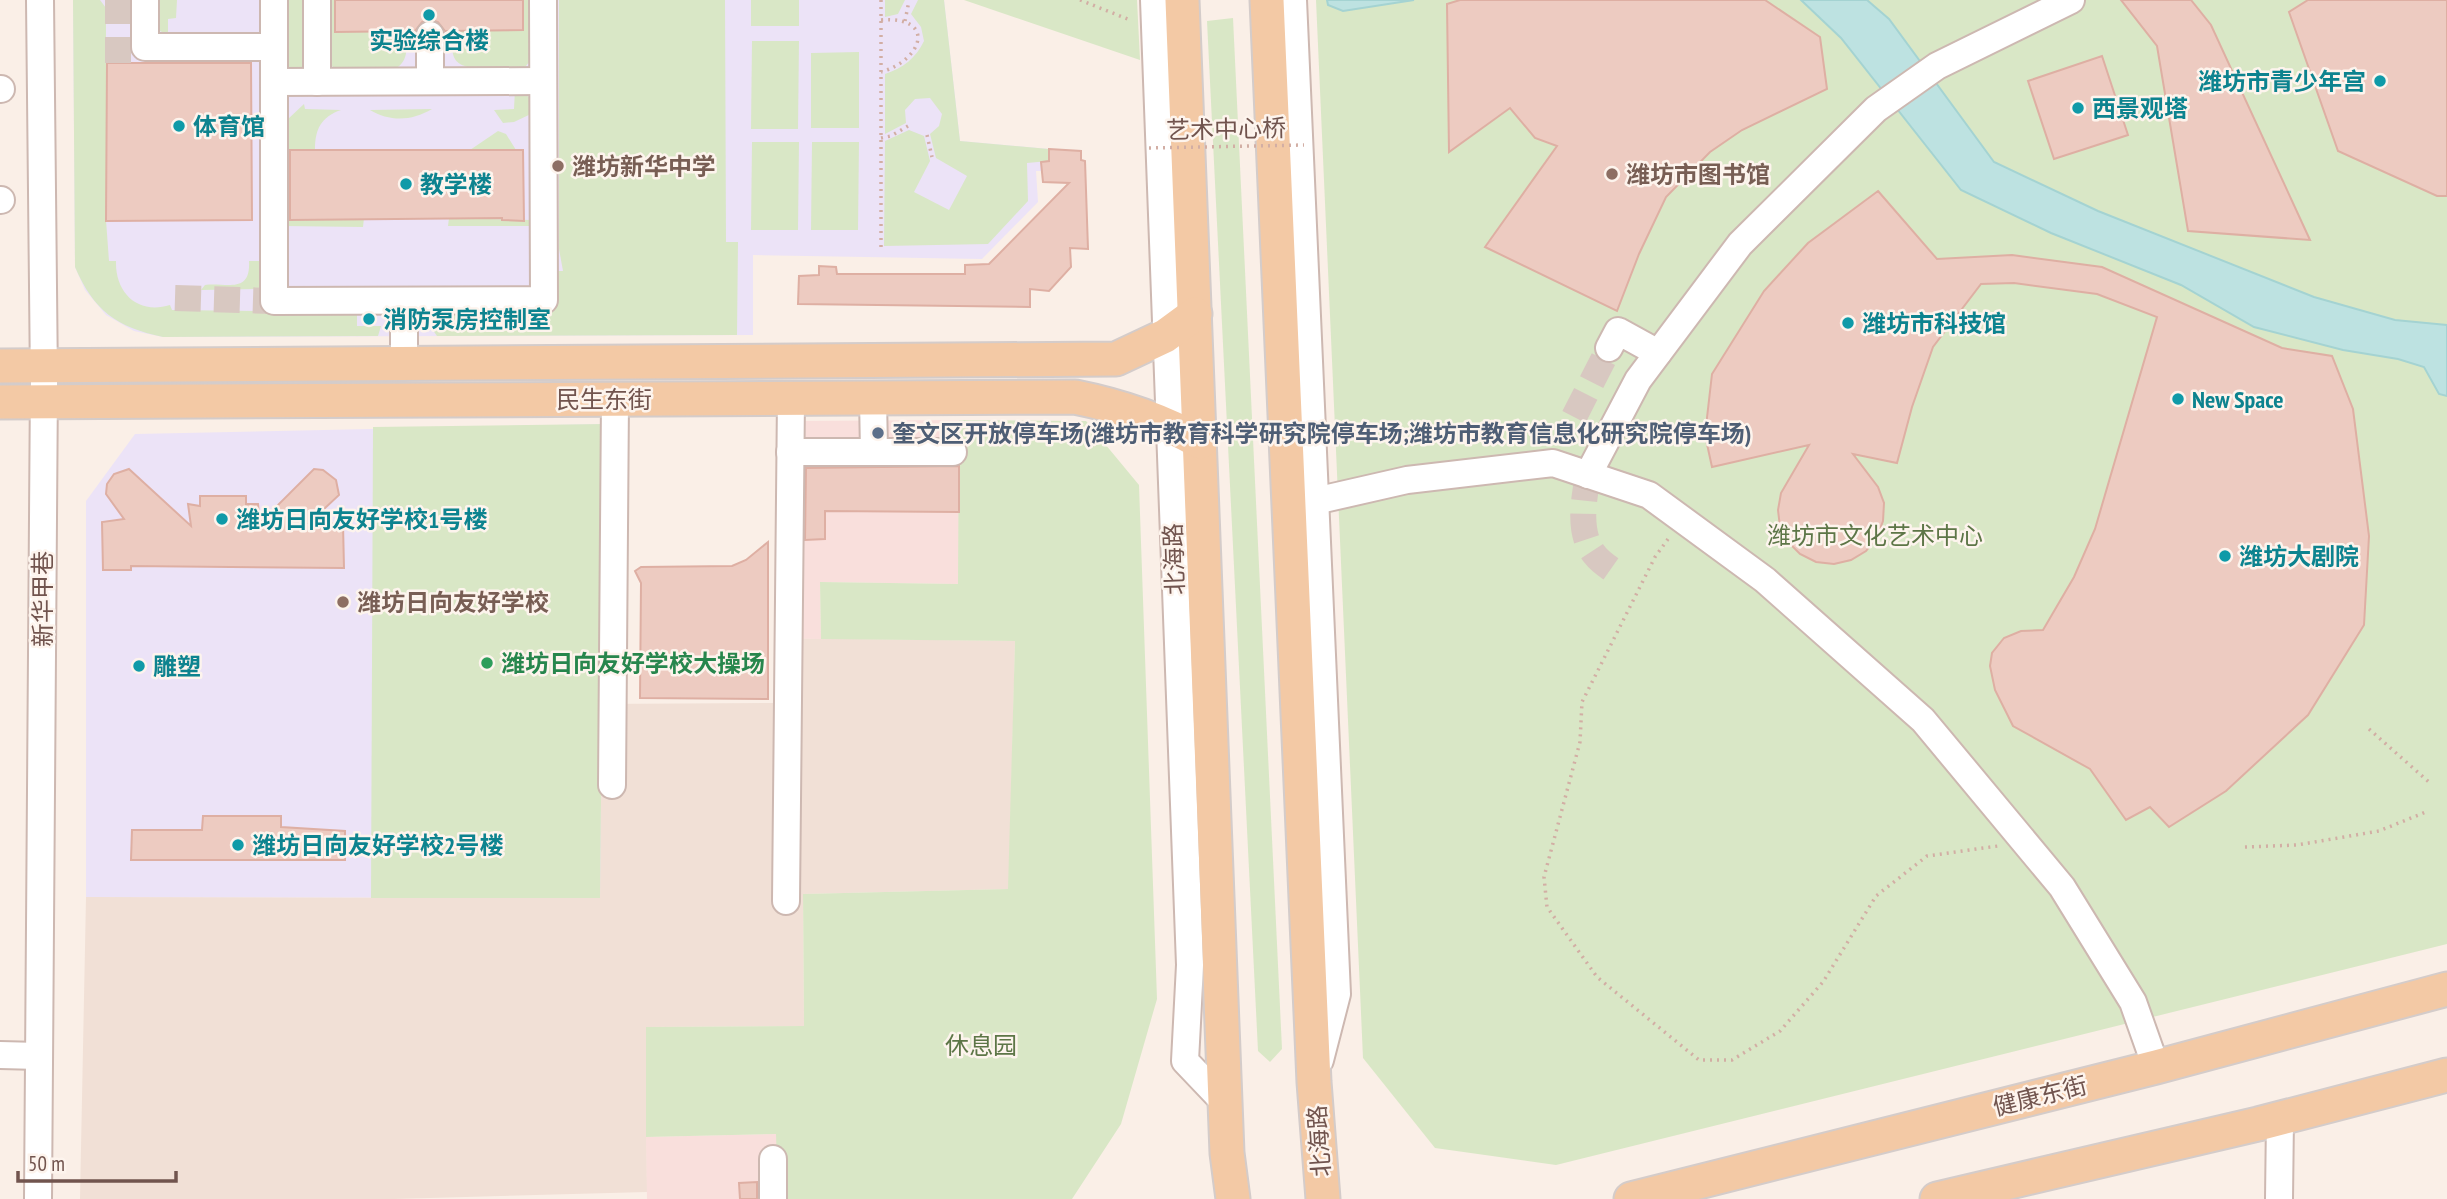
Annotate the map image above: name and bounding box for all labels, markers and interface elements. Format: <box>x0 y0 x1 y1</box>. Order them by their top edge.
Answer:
marker: 实验综合楼 <box>421 7 437 23</box>
place label: 实验综合楼 <box>369 25 489 56</box>
place label: 潍坊市青少年宫 <box>2198 66 2366 97</box>
marker: 潍坊市青少年宫 <box>2372 73 2388 89</box>
place label: 西景观塔 <box>2092 93 2188 124</box>
marker: 西景观塔 <box>2070 100 2086 116</box>
place label: 体育馆 <box>193 111 265 142</box>
street label: 艺术中心桥 <box>1166 112 1286 146</box>
marker: 体育馆 <box>171 118 187 134</box>
place label: 潍坊新华中学 <box>572 151 716 182</box>
marker: 潍坊新华中学 <box>550 158 566 174</box>
place label: 潍坊市图书馆 <box>1626 159 1770 190</box>
marker: 潍坊市图书馆 <box>1604 166 1620 182</box>
place label: 教学楼 <box>420 169 492 200</box>
marker: 教学楼 <box>398 176 414 192</box>
place label: 消防泵房控制室 <box>383 304 551 335</box>
place label: 潍坊市科技馆 <box>1862 308 2006 339</box>
marker: 消防泵房控制室 <box>361 311 377 327</box>
marker: 潍坊市科技馆 <box>1840 315 1856 331</box>
street label: 民生东街 <box>556 384 652 415</box>
place label: New Space <box>2192 384 2284 415</box>
marker: New Space <box>2170 391 2186 407</box>
place label: 奎文区开放停车场(潍坊市教育科学研究院停车场;潍坊市教育信息化研究院停车场) <box>892 418 1751 449</box>
marker: 奎文区开放停车场(潍坊市教育科学研究院停车场;潍坊市教育信息化研究院停车场) <box>870 425 886 441</box>
place label: 潍坊日向友好学校1号楼 <box>236 504 487 535</box>
marker: 潍坊日向友好学校1号楼 <box>214 511 230 527</box>
park label: 潍坊市文化艺术中心 <box>1767 520 1983 551</box>
street label: 北海路 <box>1157 522 1191 596</box>
place label: 潍坊大剧院 <box>2239 541 2359 572</box>
marker: 潍坊大剧院 <box>2217 548 2233 564</box>
street label: 新华甲巷 <box>27 551 58 647</box>
place label: 潍坊日向友好学校 <box>357 587 549 618</box>
marker: 潍坊日向友好学校 <box>335 594 351 610</box>
place label: 潍坊日向友好学校大操场 <box>501 648 765 679</box>
place label: 雕塑 <box>153 651 201 682</box>
marker: 潍坊日向友好学校大操场 <box>479 655 495 671</box>
marker: 雕塑 <box>131 658 147 674</box>
place label: 潍坊日向友好学校2号楼 <box>252 830 503 861</box>
marker: 潍坊日向友好学校2号楼 <box>230 837 246 853</box>
park label: 休息园 <box>945 1030 1017 1061</box>
street label: 健康东街 <box>1990 1069 2090 1123</box>
street label: 北海路 <box>1301 1104 1337 1178</box>
scale bar <box>18 1140 175 1184</box>
text: 50 m <box>28 1150 65 1177</box>

